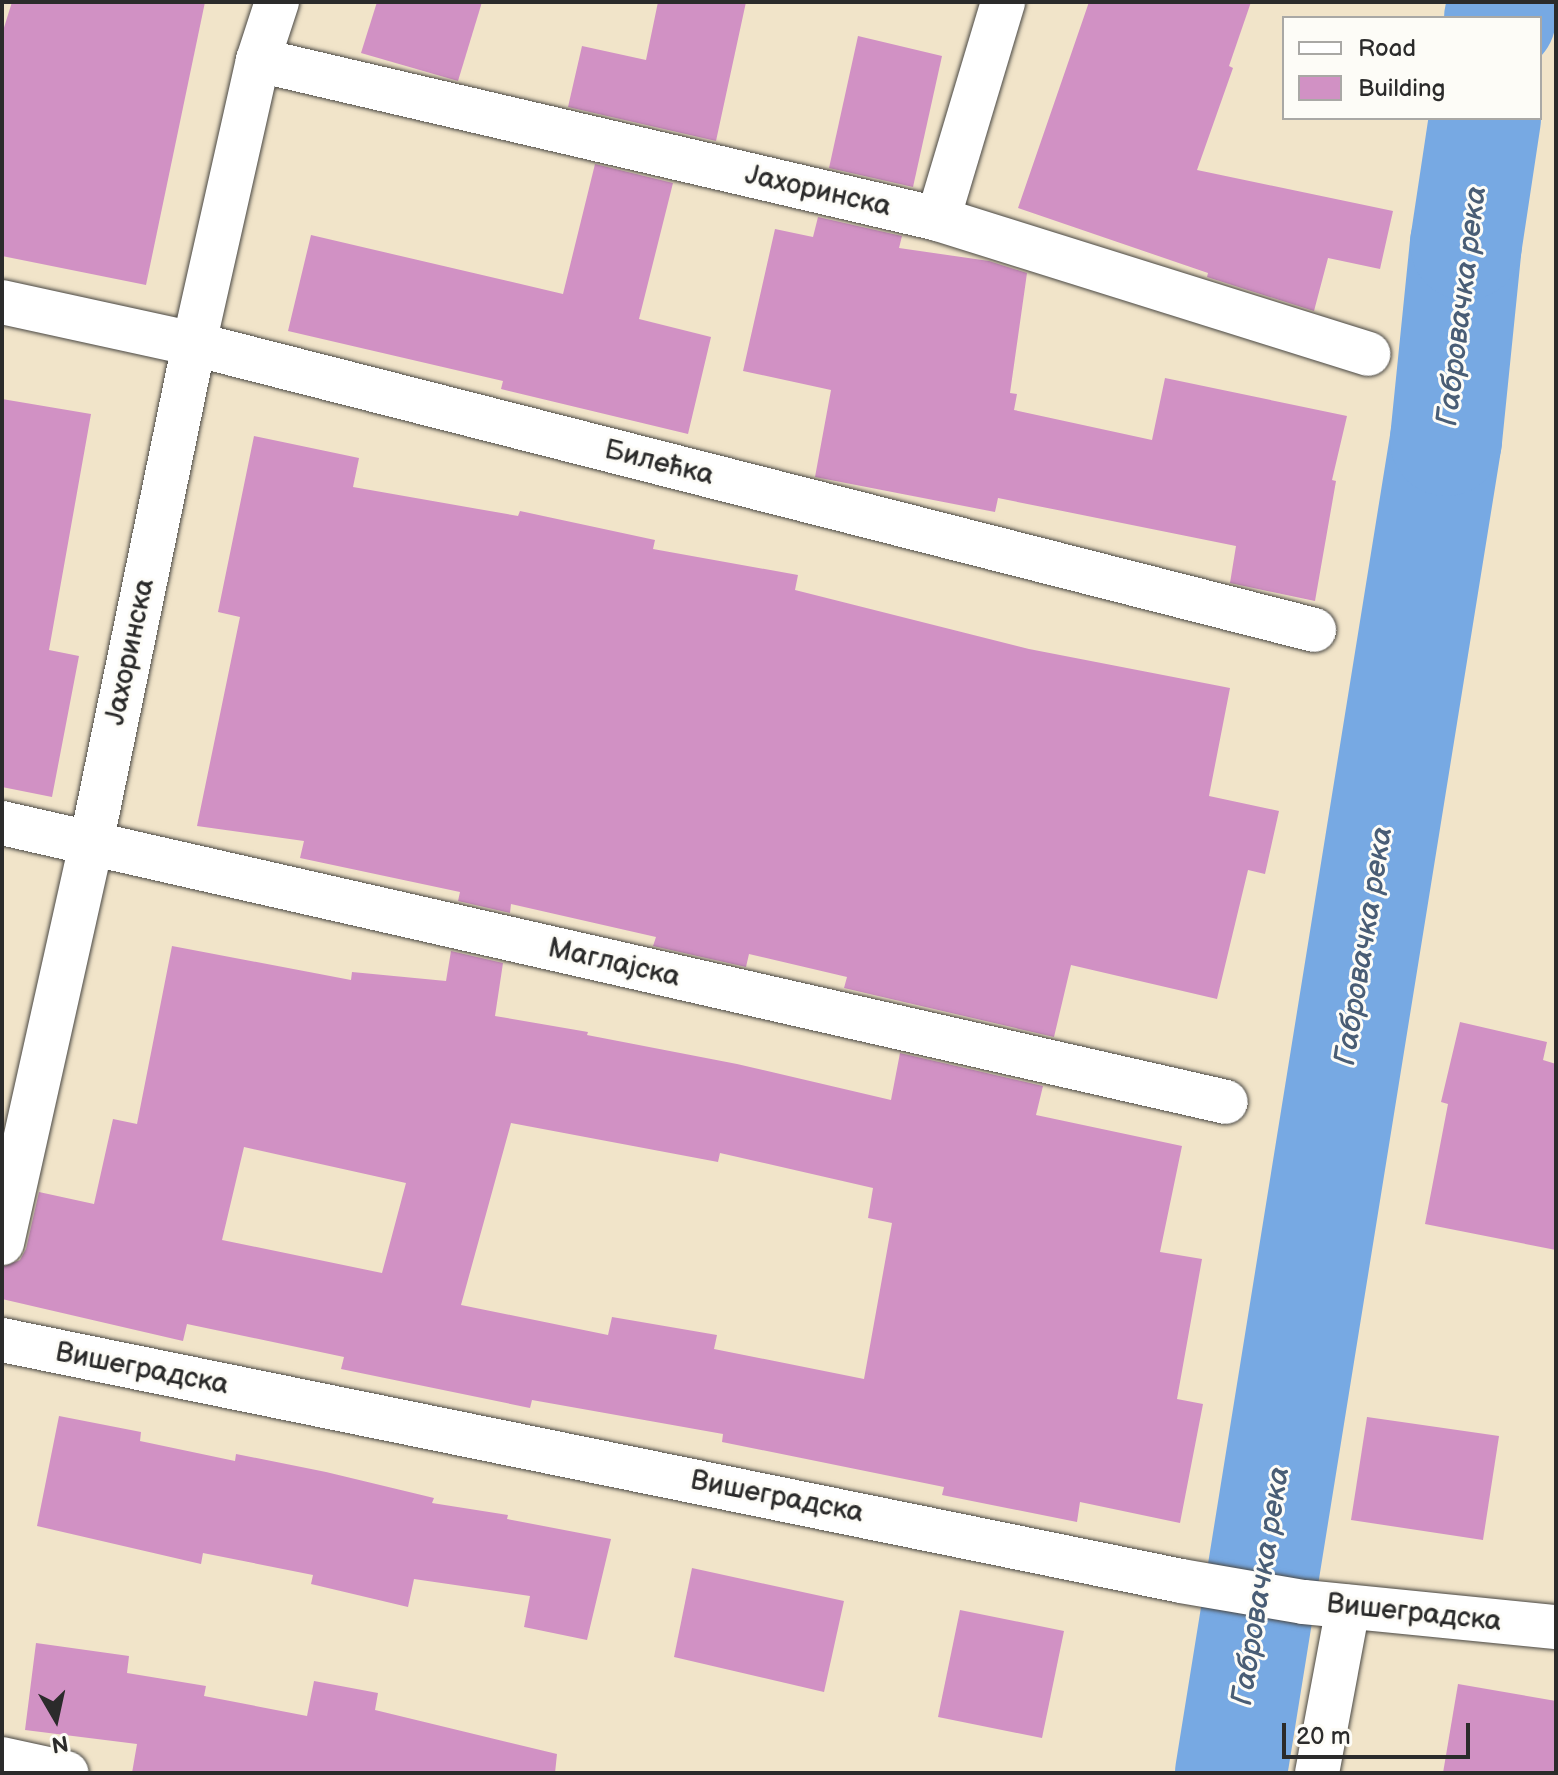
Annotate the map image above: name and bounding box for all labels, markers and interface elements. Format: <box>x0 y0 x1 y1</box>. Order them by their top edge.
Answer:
legend <box>1282 16 1542 120</box>
text: Road <box>1358 34 1416 63</box>
text: Building <box>1358 74 1445 103</box>
street label: Јахоринска <box>742 158 894 224</box>
water label: Габровачка река <box>1429 184 1495 428</box>
street label: Билећка <box>601 433 717 493</box>
street label: Јахоринска <box>98 576 162 728</box>
water label: Габровачка река <box>1327 824 1401 1068</box>
street label: Маглајска <box>545 932 683 994</box>
street label: Вишеградска <box>53 1336 231 1402</box>
street label: Вишеградска <box>688 1464 866 1530</box>
water label: Габровачка река <box>1224 1464 1298 1708</box>
street label: Вишеградска <box>1325 1587 1503 1639</box>
north arrow <box>16 1679 96 1759</box>
scale bar <box>1286 1707 1474 1757</box>
text: 20 m <box>1296 1722 1351 1751</box>
text: N <box>50 1729 70 1758</box>

